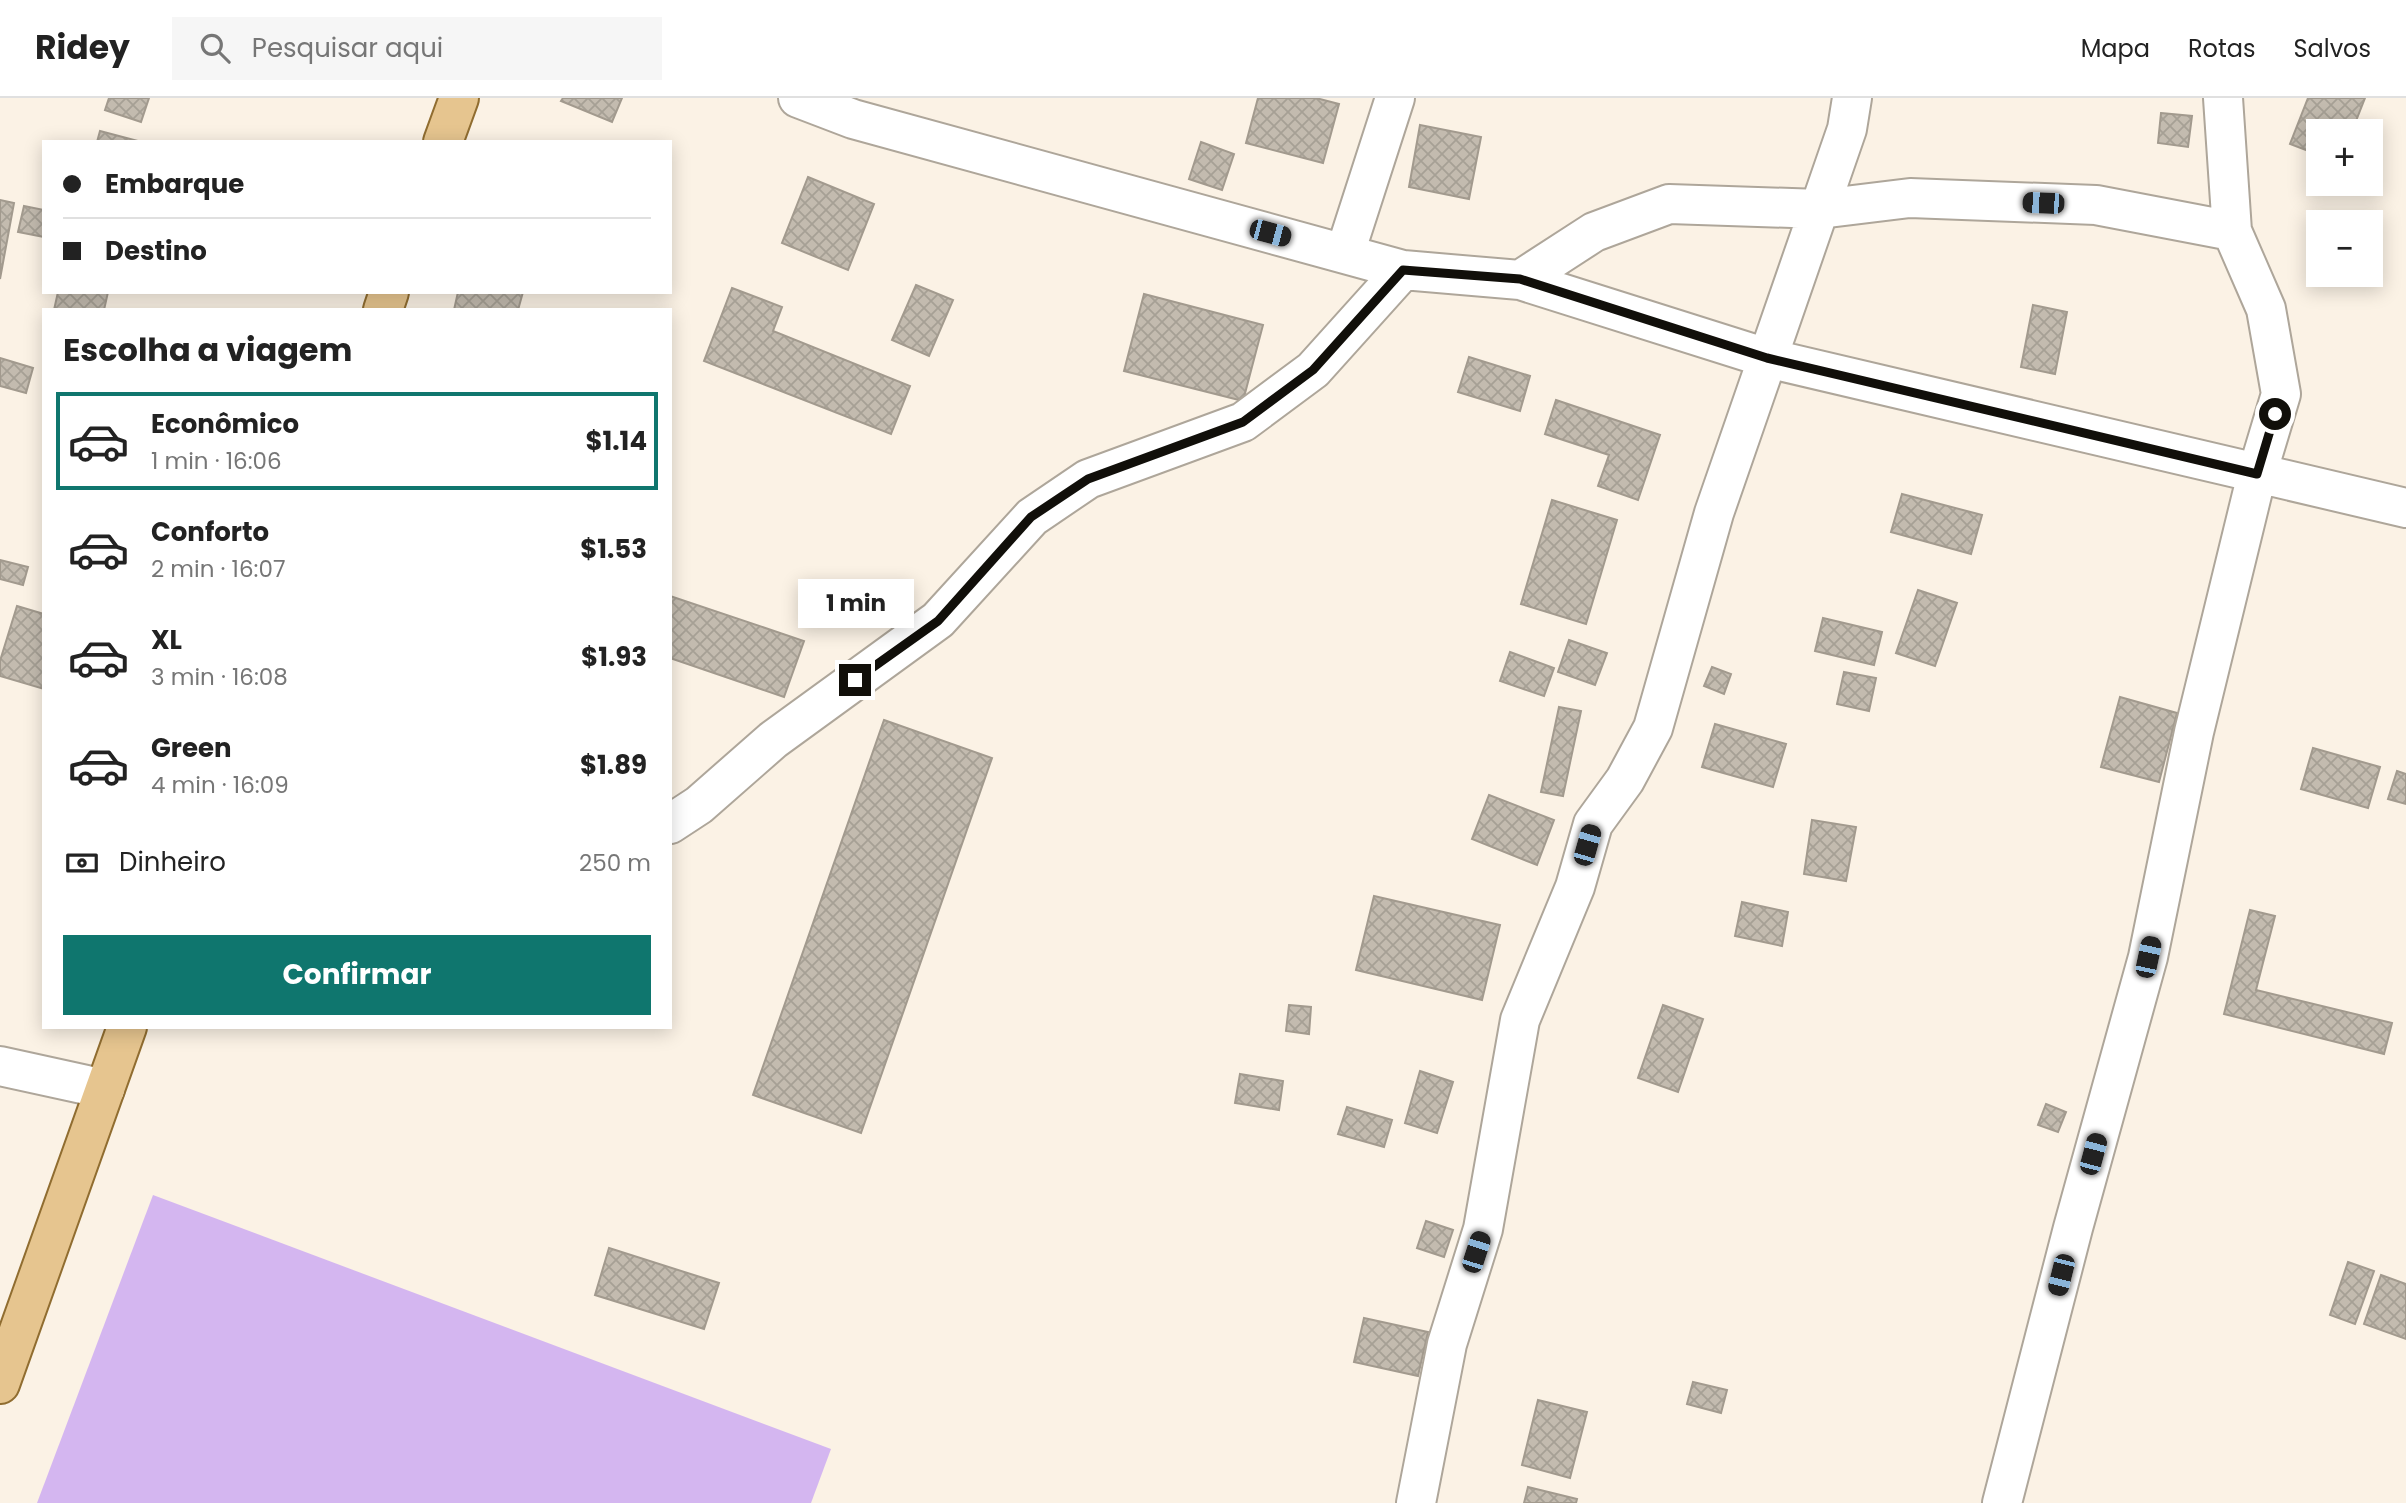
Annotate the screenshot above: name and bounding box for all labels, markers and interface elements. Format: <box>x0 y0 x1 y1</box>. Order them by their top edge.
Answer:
search box <box>172 17 662 80</box>
text: Ridey <box>35 24 130 71</box>
icon: search <box>196 29 234 67</box>
text: Pesquisar aqui <box>252 30 443 66</box>
text: Mapa <box>2081 32 2150 65</box>
text: Rotas <box>2188 32 2255 65</box>
text: Salvos <box>2293 32 2371 65</box>
map controls <box>2306 119 2383 287</box>
button: + <box>2306 119 2383 196</box>
text: Embarque <box>105 166 244 202</box>
car <box>2022 192 2065 214</box>
button: − <box>2306 210 2383 287</box>
car <box>1247 217 1294 249</box>
text: Destino <box>105 233 207 269</box>
text: Escolha a viagem <box>63 327 352 372</box>
route start <box>2259 398 2291 430</box>
text: Econômico <box>151 406 299 442</box>
icon: car <box>67 410 130 473</box>
text: $1.14 <box>585 423 647 459</box>
text: 1 min · 16:06 <box>151 445 282 477</box>
text: Conforto <box>151 514 269 550</box>
icon: car <box>67 518 130 581</box>
text: $1.53 <box>580 531 647 567</box>
text: 2 min · 16:07 <box>151 553 285 585</box>
callout: 1 min <box>797 578 913 628</box>
text: 1 min <box>826 587 886 619</box>
text: XL <box>151 622 182 658</box>
icon: car <box>67 626 130 689</box>
text: $1.93 <box>581 639 647 675</box>
text: 3 min · 16:08 <box>151 661 288 693</box>
route end <box>839 664 871 696</box>
text: Green <box>151 730 232 766</box>
icon: car <box>67 734 130 797</box>
text: $1.89 <box>580 747 647 783</box>
text: 4 min · 16:09 <box>151 769 289 801</box>
car <box>1572 822 1603 868</box>
icon: cash <box>63 844 101 882</box>
text: Dinheiro <box>119 844 226 880</box>
text: 250 m <box>579 847 651 879</box>
car <box>2134 934 2163 980</box>
button: Confirmar <box>63 935 651 1015</box>
car <box>2078 1131 2109 1177</box>
car <box>1460 1229 1493 1275</box>
car <box>2046 1252 2077 1298</box>

